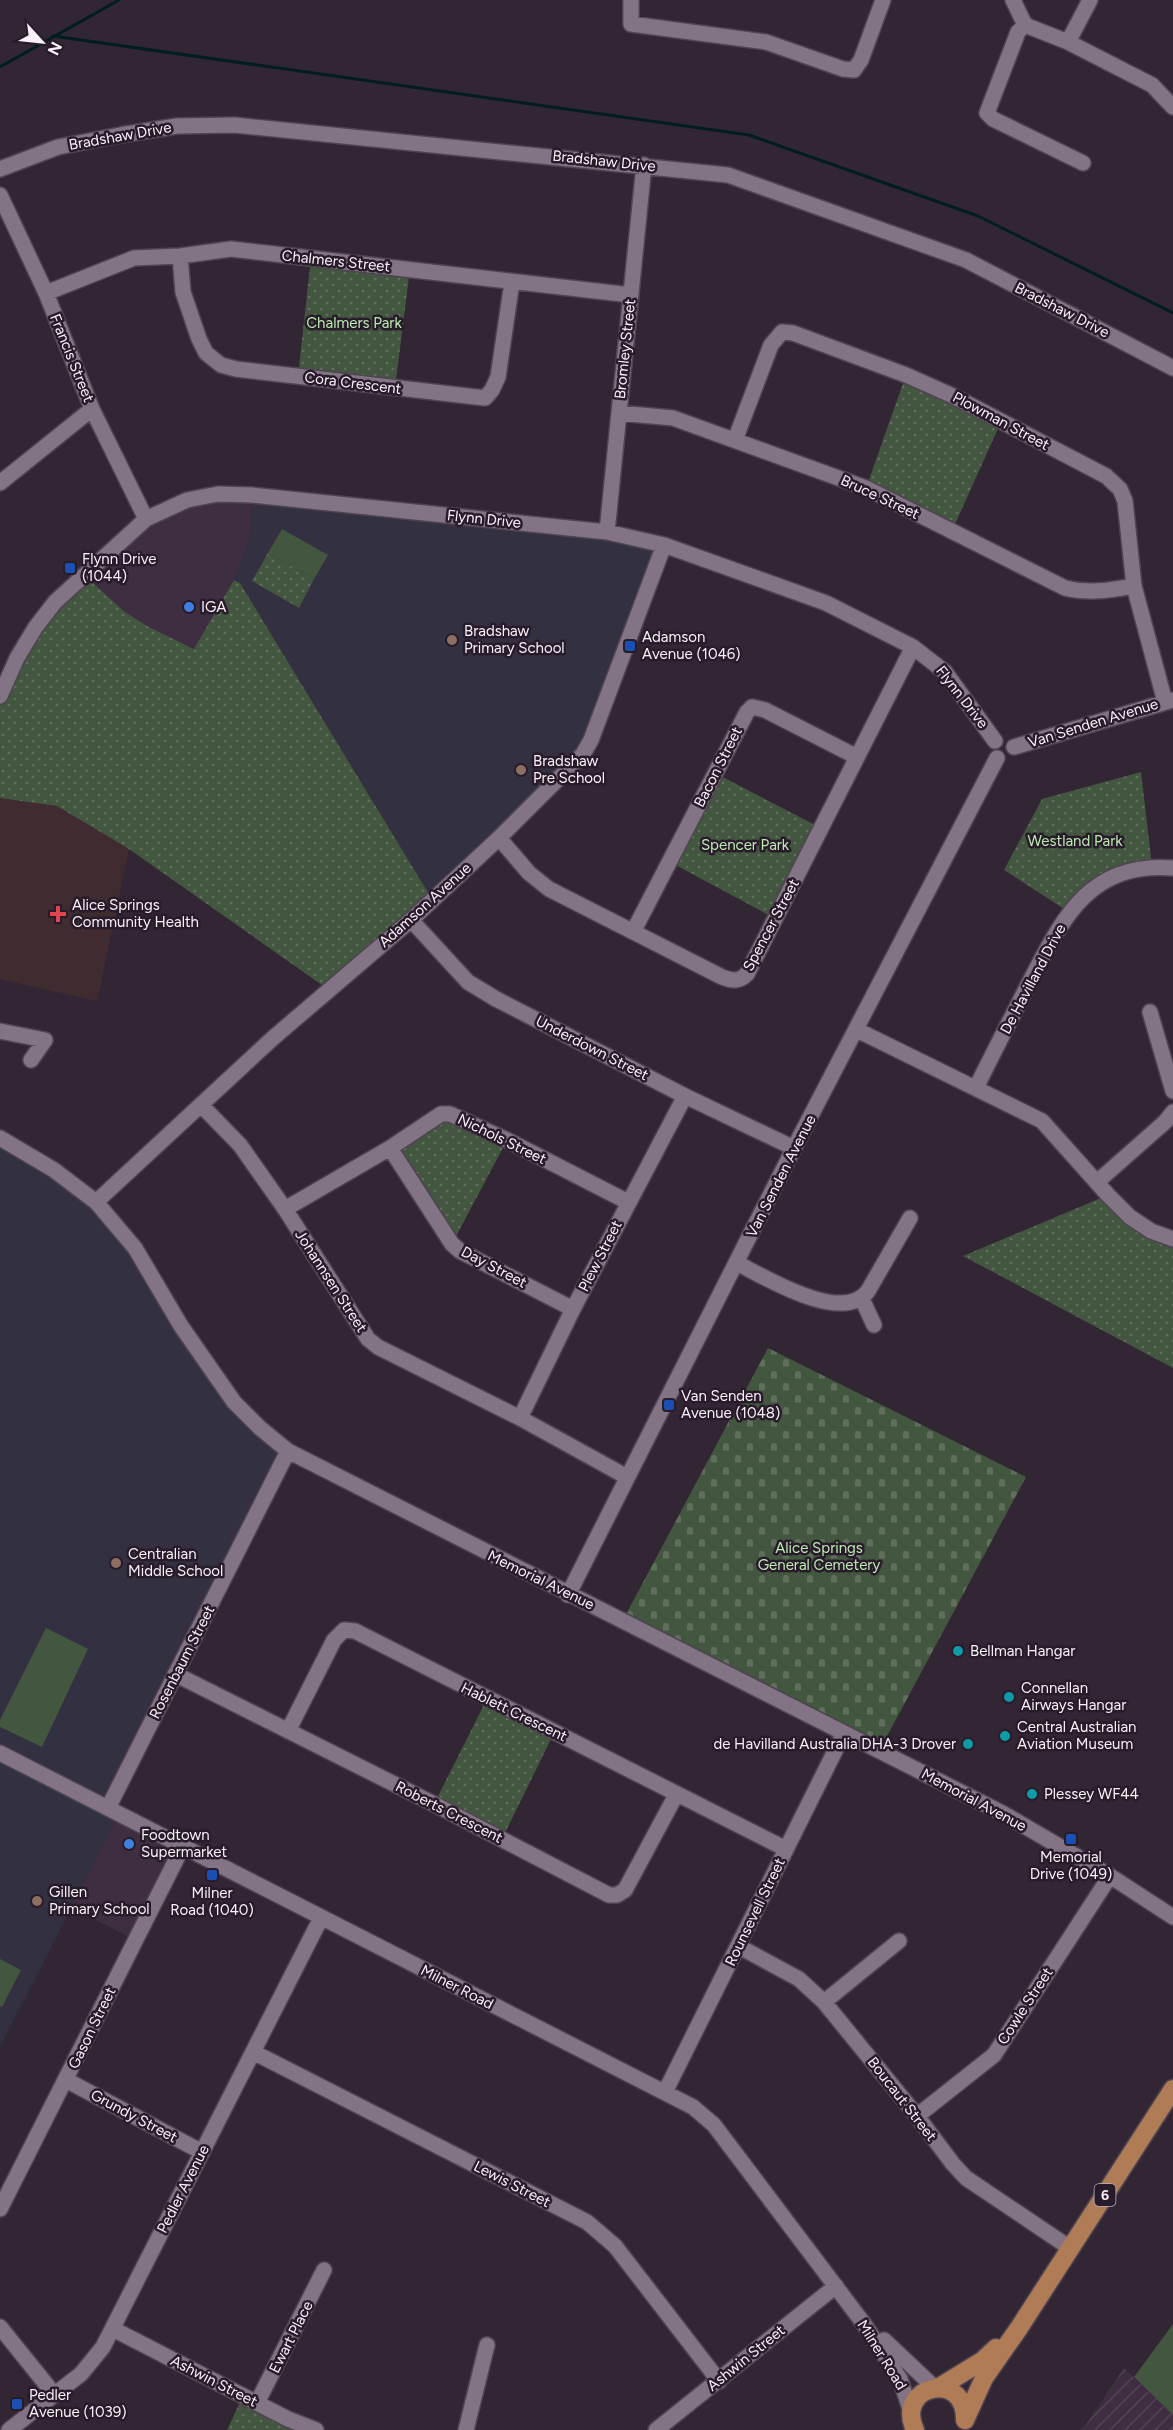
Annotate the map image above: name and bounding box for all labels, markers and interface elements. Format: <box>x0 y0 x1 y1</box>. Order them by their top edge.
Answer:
north arrow <box>12 12 72 72</box>
text: N <box>44 39 66 58</box>
street label: Bradshaw Drive <box>67 118 173 154</box>
street label: Bradshaw Drive <box>551 147 657 175</box>
street label: Chalmers Street <box>281 246 391 276</box>
street label: Bradshaw Drive <box>1012 278 1112 342</box>
street label: Bromley Street <box>611 298 639 400</box>
street label: Francis Street <box>46 311 98 405</box>
park label: Chalmers Park <box>306 314 402 332</box>
street label: Cora Crescent <box>304 368 403 398</box>
street label: Plowman Street <box>950 388 1053 454</box>
street label: Bruce Street <box>838 471 922 523</box>
street label: Flynn Drive <box>446 506 522 532</box>
place label: Flynn Drive (1044) <box>82 550 156 585</box>
marker: Flynn Drive (1044) <box>63 561 77 575</box>
place label: IGA <box>201 598 227 616</box>
marker: IGA <box>182 600 196 614</box>
place label: Bradshaw Primary School <box>464 622 565 657</box>
place label: Adamson Avenue (1046) <box>642 628 741 663</box>
marker: Bradshaw Primary School <box>445 633 459 647</box>
marker: Adamson Avenue (1046) <box>623 639 637 653</box>
street label: Flynn Drive <box>932 662 992 732</box>
street label: Van Senden Avenue <box>1026 695 1160 751</box>
street label: Bacon Street <box>690 724 746 810</box>
place label: Bradshaw Pre School <box>533 752 605 787</box>
marker: Bradshaw Pre School <box>514 763 528 777</box>
park label: Westland Park <box>1028 832 1123 850</box>
park label: Spencer Park <box>701 836 790 854</box>
street label: Adamson Avenue <box>375 859 475 951</box>
street label: Spencer Street <box>739 876 803 974</box>
place label: Alice Springs Community Health <box>72 896 199 931</box>
marker: Alice Springs Community Health <box>49 905 67 923</box>
street label: De Havilland Drive <box>996 921 1070 1037</box>
street label: Underdown Street <box>533 1012 652 1084</box>
street label: Nichols Street <box>455 1110 550 1168</box>
street label: Van Senden Avenue <box>742 1112 820 1240</box>
street label: Plew Street <box>574 1217 626 1295</box>
street label: Johannsen Street <box>291 1226 371 1336</box>
street label: Day Street <box>458 1242 530 1292</box>
place label: Van Senden Avenue (1048) <box>681 1387 780 1422</box>
marker: Van Senden Avenue (1048) <box>662 1398 676 1412</box>
park label: Alice Springs General Cemetery <box>758 1539 880 1574</box>
place label: Centralian Middle School <box>128 1545 223 1580</box>
street label: Memorial Avenue <box>485 1546 597 1614</box>
marker: Centralian Middle School <box>109 1556 123 1570</box>
street label: Rosenbaum Street <box>146 1602 219 1722</box>
place label: Bellman Hangar <box>970 1642 1075 1660</box>
marker: Bellman Hangar <box>951 1644 965 1658</box>
street label: Hablett Crescent <box>458 1679 570 1746</box>
place label: Connellan Airways Hangar <box>1021 1679 1126 1714</box>
marker: Connellan Airways Hangar <box>1002 1690 1016 1704</box>
place label: Central Australian Aviation Museum <box>1017 1718 1136 1753</box>
marker: Central Australian Aviation Museum <box>998 1729 1012 1743</box>
place label: de Havilland Australia DHA-3 Drover <box>713 1735 956 1753</box>
marker: de Havilland Australia DHA-3 Drover <box>961 1737 975 1751</box>
street label: Memorial Avenue <box>918 1765 1030 1835</box>
street label: Roberts Crescent <box>392 1777 506 1847</box>
place label: Plessey WF44 <box>1044 1785 1139 1803</box>
marker: Plessey WF44 <box>1025 1787 1039 1801</box>
place label: Foodtown Supermarket <box>141 1826 227 1861</box>
marker: Memorial Drive (1049) <box>1064 1832 1078 1846</box>
marker: Foodtown Supermarket <box>122 1837 136 1851</box>
place label: Memorial Drive (1049) <box>1030 1848 1112 1883</box>
street label: Rounsevell Street <box>721 1855 789 1969</box>
marker: Milner Road (1040) <box>205 1868 219 1882</box>
place label: Gillen Primary School <box>49 1883 150 1918</box>
place label: Milner Road (1040) <box>170 1884 254 1919</box>
marker: Gillen Primary School <box>30 1894 44 1908</box>
street label: Milner Road <box>418 1961 496 2013</box>
street label: Cowle Street <box>993 1964 1057 2048</box>
street label: Gason Street <box>64 1984 120 2072</box>
street label: Boucaut Street <box>864 2053 941 2145</box>
street label: Grundy Street <box>88 2086 181 2147</box>
street label: Pedler Avenue <box>153 2142 213 2236</box>
street label: Lewis Street <box>471 2157 554 2211</box>
road number: 6 <box>1094 2184 1116 2206</box>
street label: Ewart Place <box>265 2298 317 2376</box>
street label: Milner Road <box>853 2317 911 2393</box>
street label: Ashwin Street <box>704 2321 789 2395</box>
street label: Ashwin Street <box>168 2351 261 2411</box>
place label: Pedler Avenue (1039) <box>29 2386 126 2421</box>
marker: Pedler Avenue (1039) <box>10 2397 24 2411</box>

